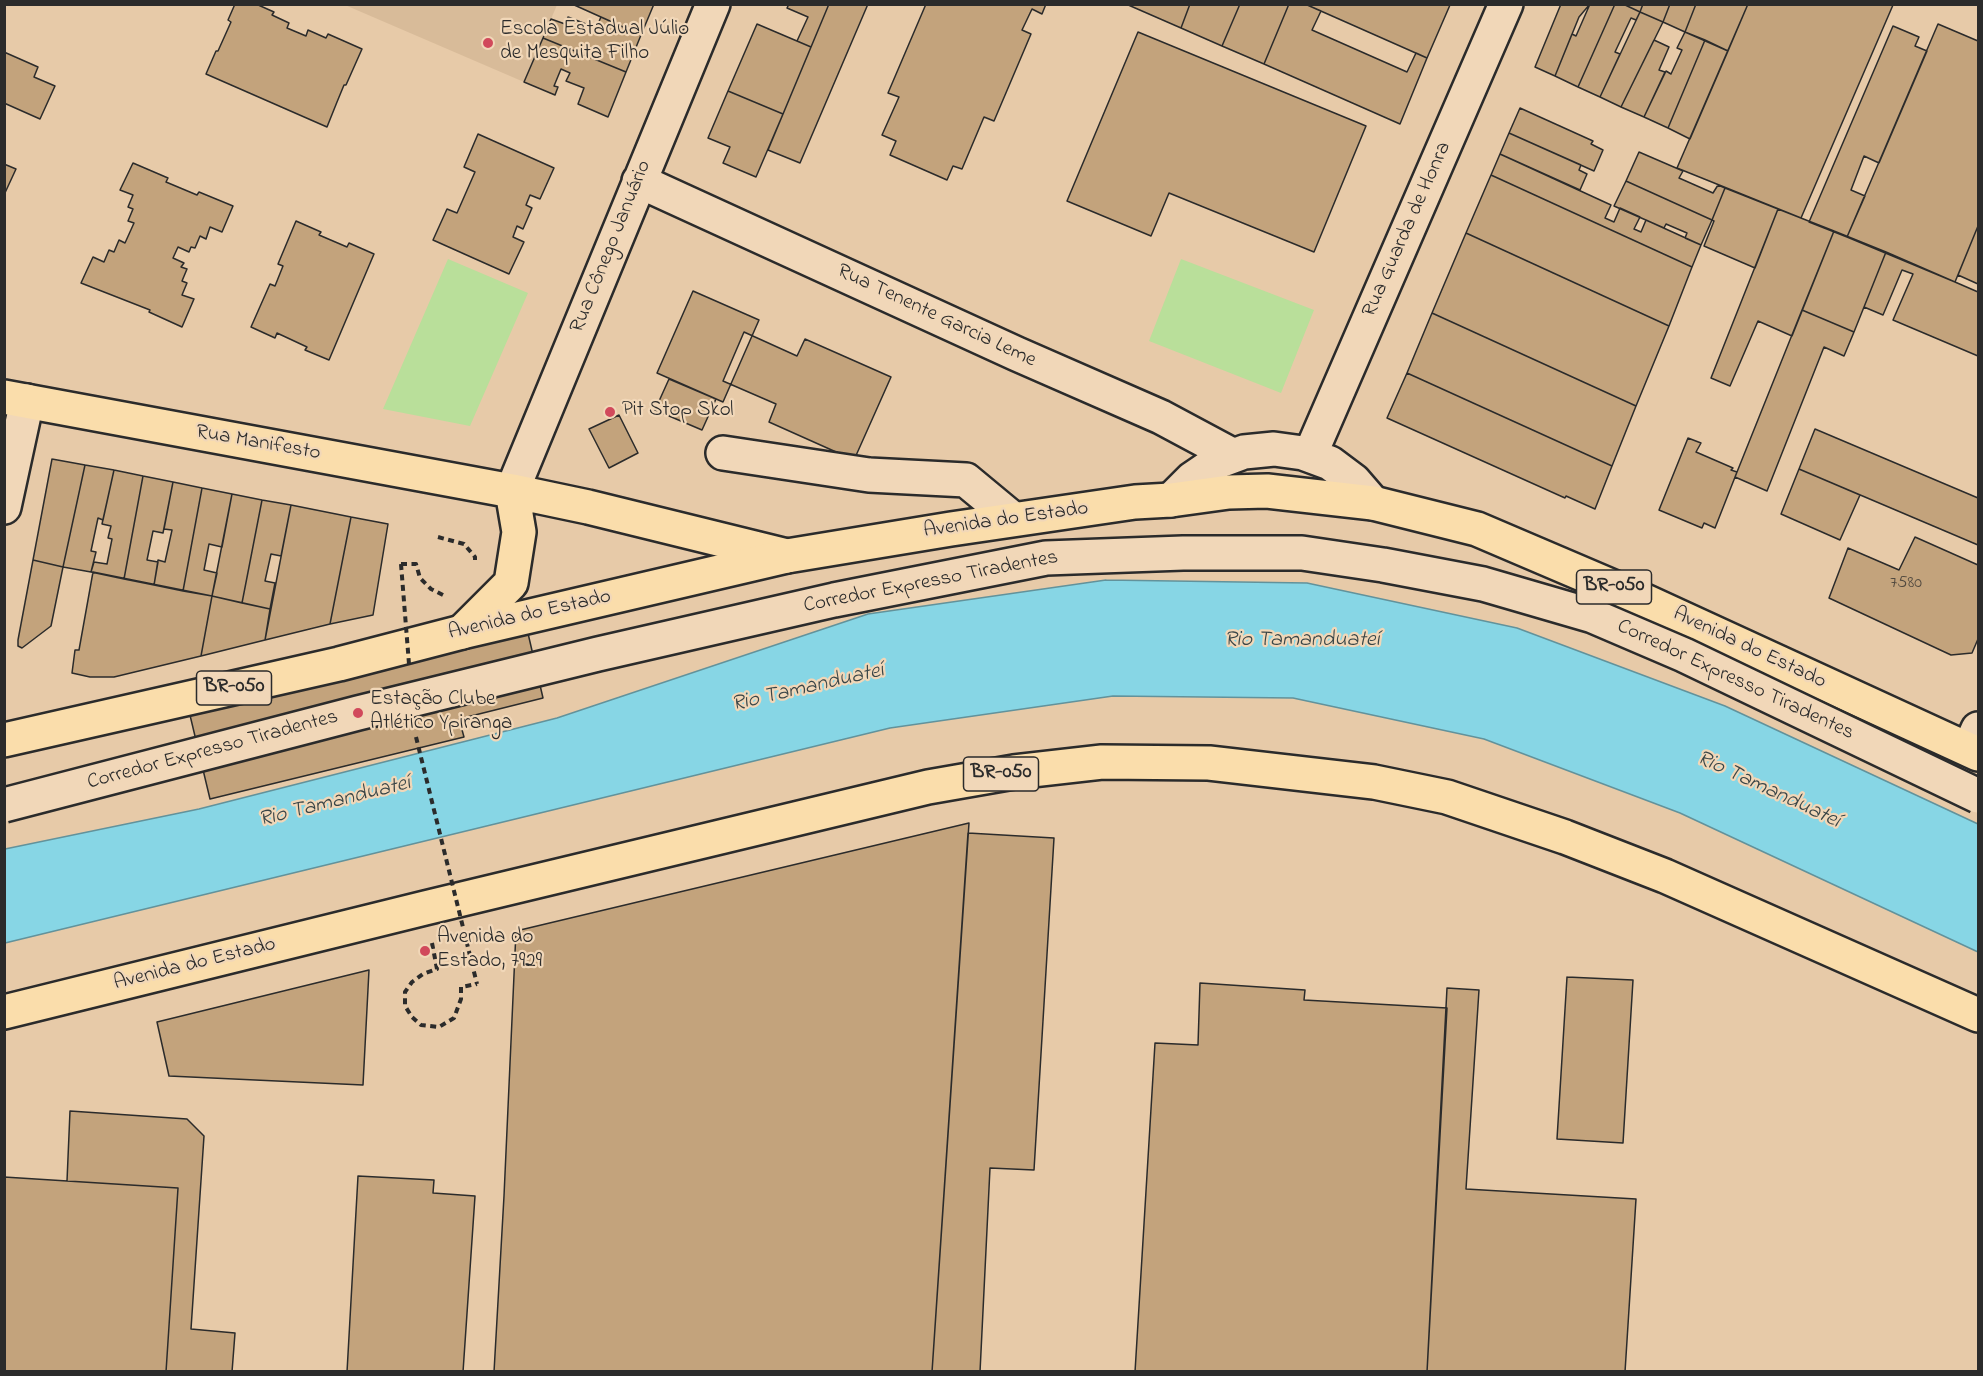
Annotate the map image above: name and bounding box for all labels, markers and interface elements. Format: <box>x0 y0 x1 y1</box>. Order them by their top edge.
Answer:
place label: Escola Estadual Júlio de Mesquita Filho <box>500 18 689 68</box>
marker: Escola Estadual Júlio de Mesquita Filho <box>481 36 495 50</box>
street label: Rua Guarda de Honra <box>1358 138 1458 322</box>
street label: Rua Cônego Januário <box>566 157 658 337</box>
street label: Rua Tenente Garcia Leme <box>832 260 1040 374</box>
place label: Pit Stop Skol <box>622 399 734 425</box>
marker: Pit Stop Skol <box>603 405 617 419</box>
street label: Rua Manifesto <box>194 421 322 467</box>
street label: Avenida do Estado <box>922 497 1090 545</box>
street label: Corredor Expresso Tiradentes <box>802 546 1060 620</box>
road number: BR-050 <box>1576 570 1652 604</box>
house number: 7580 <box>1890 573 1922 595</box>
street label: Avenida do Estado <box>446 585 614 647</box>
street label: Avenida do Estado <box>1668 602 1830 696</box>
street label: Corredor Expresso Tiradentes <box>1612 615 1858 747</box>
water label: Rio Tamanduateí <box>1224 628 1380 654</box>
water label: Rio Tamanduateí <box>729 659 887 719</box>
road number: BR-050 <box>196 671 272 705</box>
place label: Estação Clube Atlético Ypiranga <box>370 688 512 738</box>
street label: Corredor Expresso Tiradentes <box>85 705 341 797</box>
marker: Estação Clube Atlético Ypiranga <box>351 706 365 720</box>
water label: Rio Tamanduateí <box>1692 746 1844 836</box>
road number: BR-050 <box>964 757 1038 791</box>
water label: Rio Tamanduateí <box>256 771 414 835</box>
place label: Avenida do Estado, 7929 <box>437 926 542 976</box>
street label: Avenida do Estado <box>111 933 279 997</box>
marker: Avenida do Estado, 7929 <box>418 944 432 958</box>

